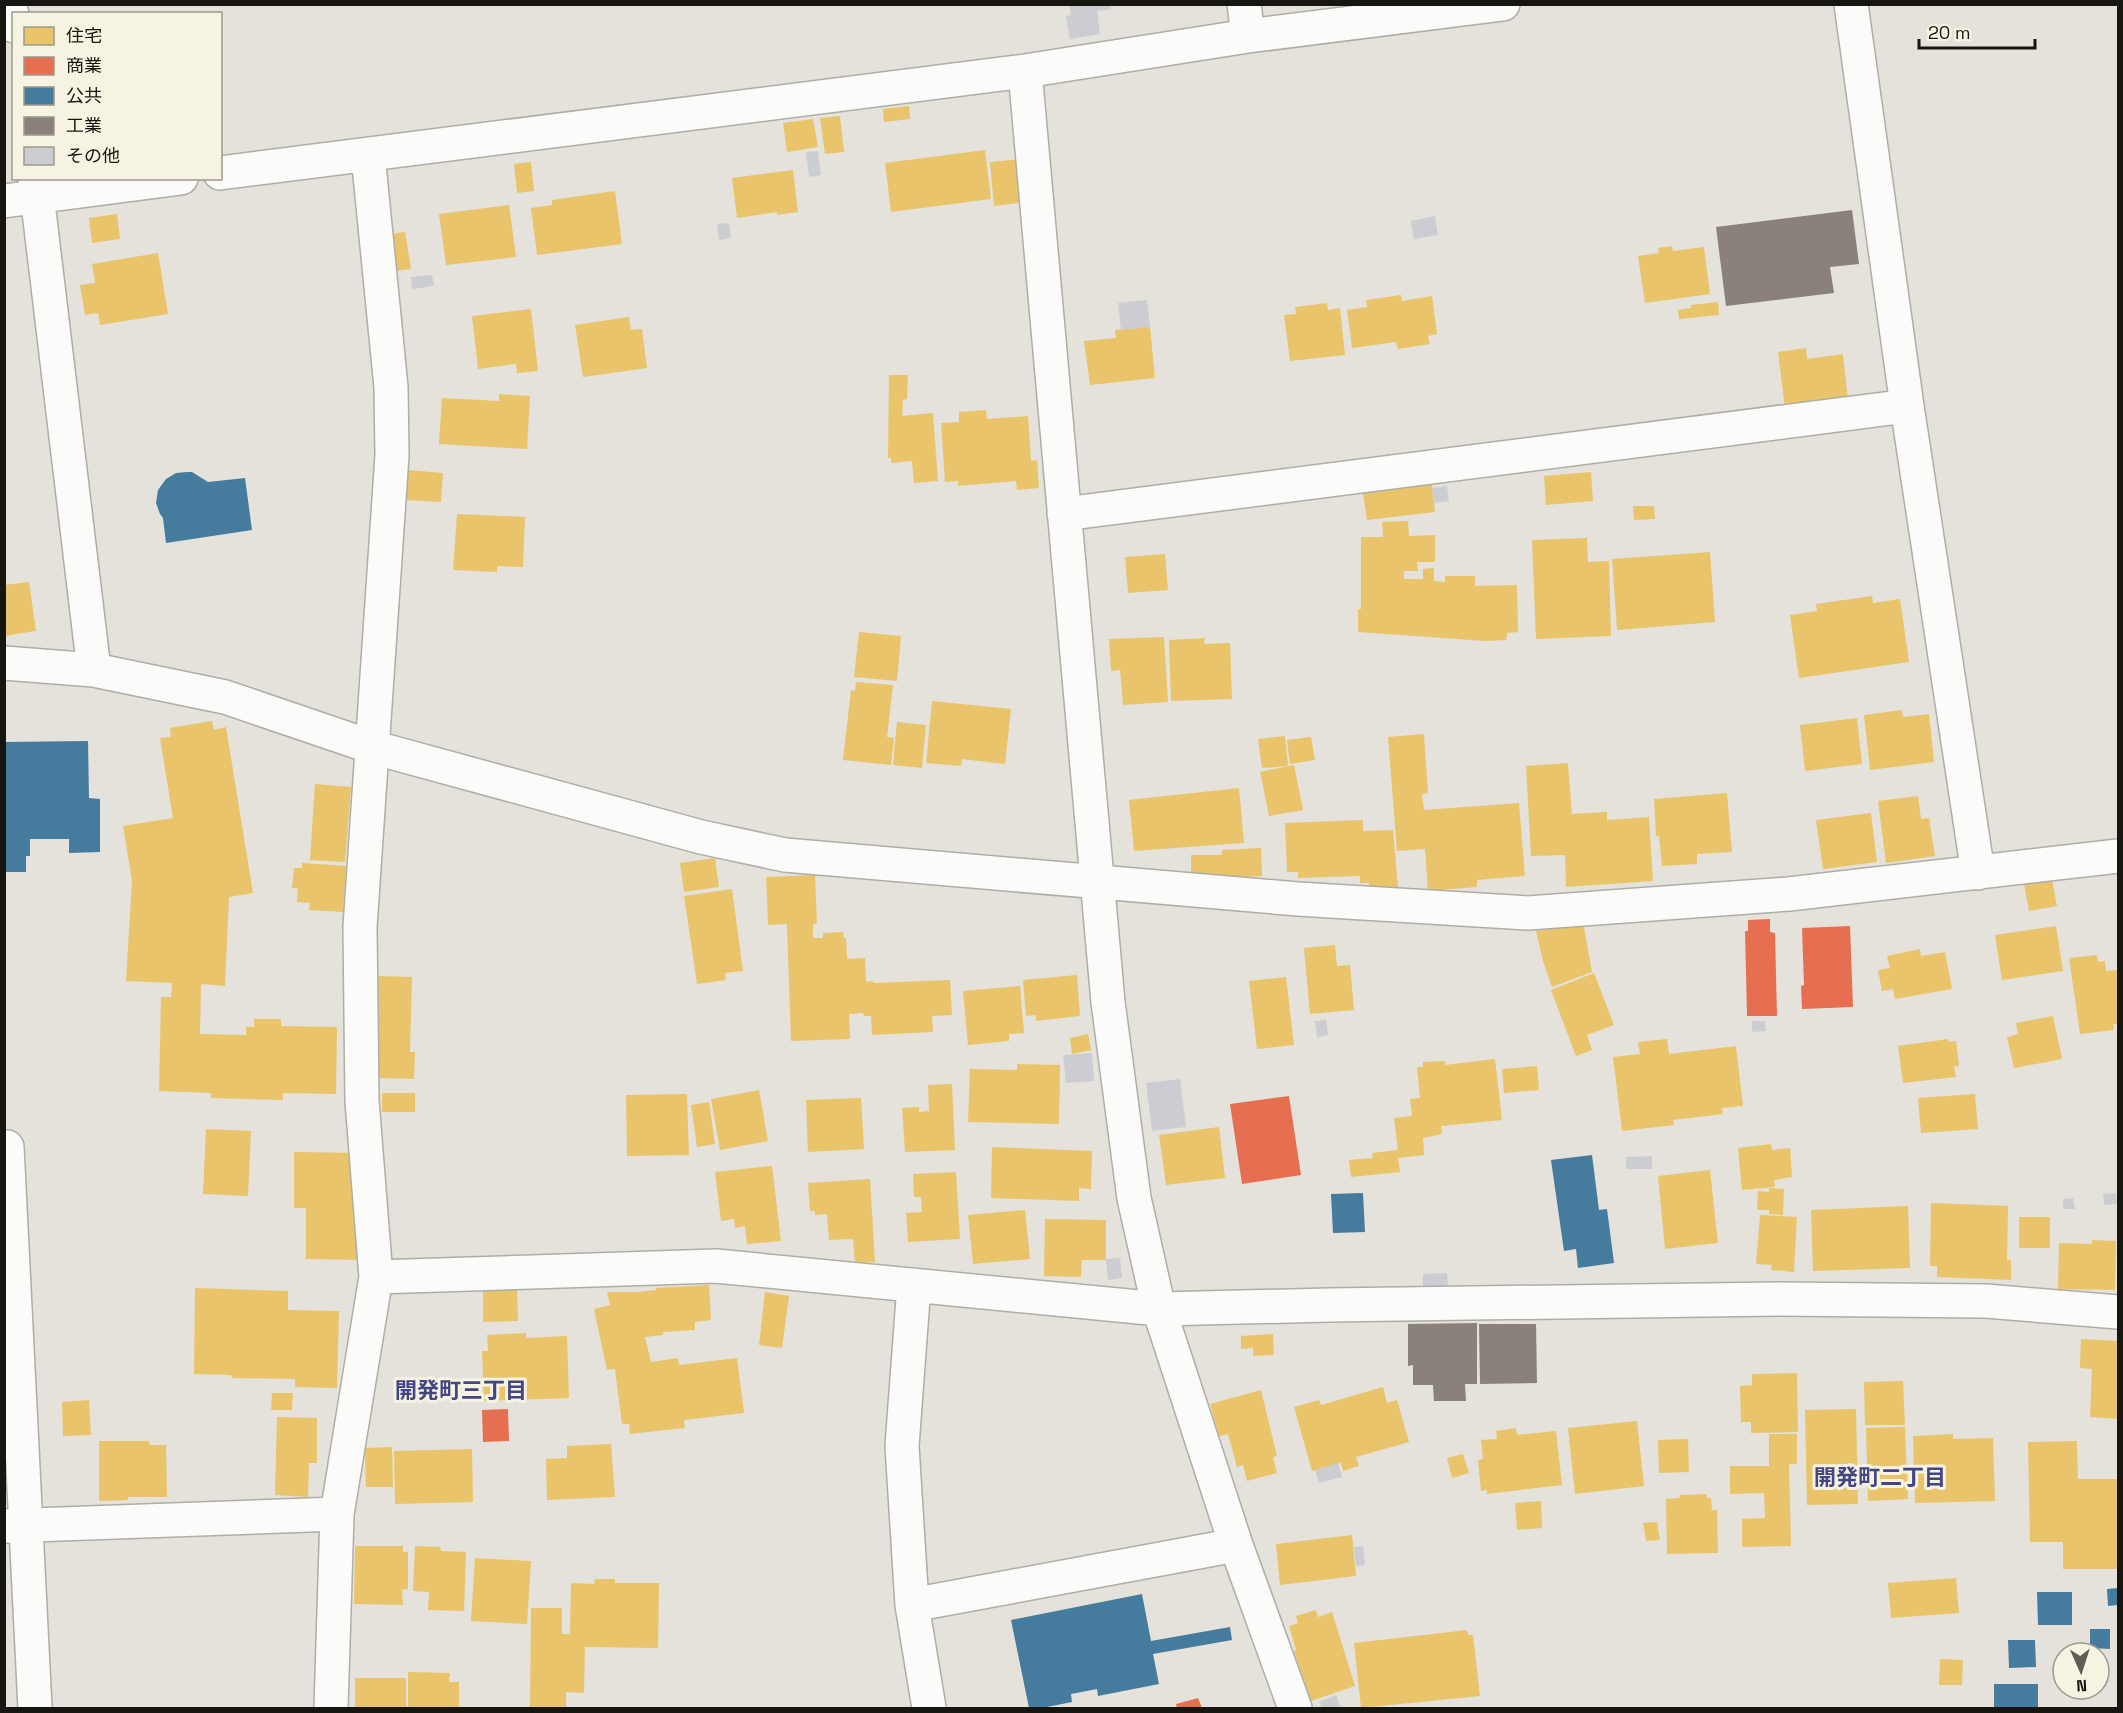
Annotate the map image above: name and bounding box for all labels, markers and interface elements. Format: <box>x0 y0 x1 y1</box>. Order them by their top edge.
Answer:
legend <box>12 12 222 180</box>
scale bar <box>1919 12 2034 50</box>
text: 20 m <box>1928 21 1971 44</box>
text: 住宅 <box>66 24 102 47</box>
text: 商業 <box>66 54 102 77</box>
text: 公共 <box>66 84 102 107</box>
text: 工業 <box>66 114 102 137</box>
text: その他 <box>66 144 120 167</box>
district label: 開発町三丁目 <box>395 1376 527 1404</box>
district label: 開発町二丁目 <box>1814 1463 1946 1491</box>
north arrow <box>2051 1641 2111 1701</box>
text: N <box>2076 1675 2088 1696</box>

